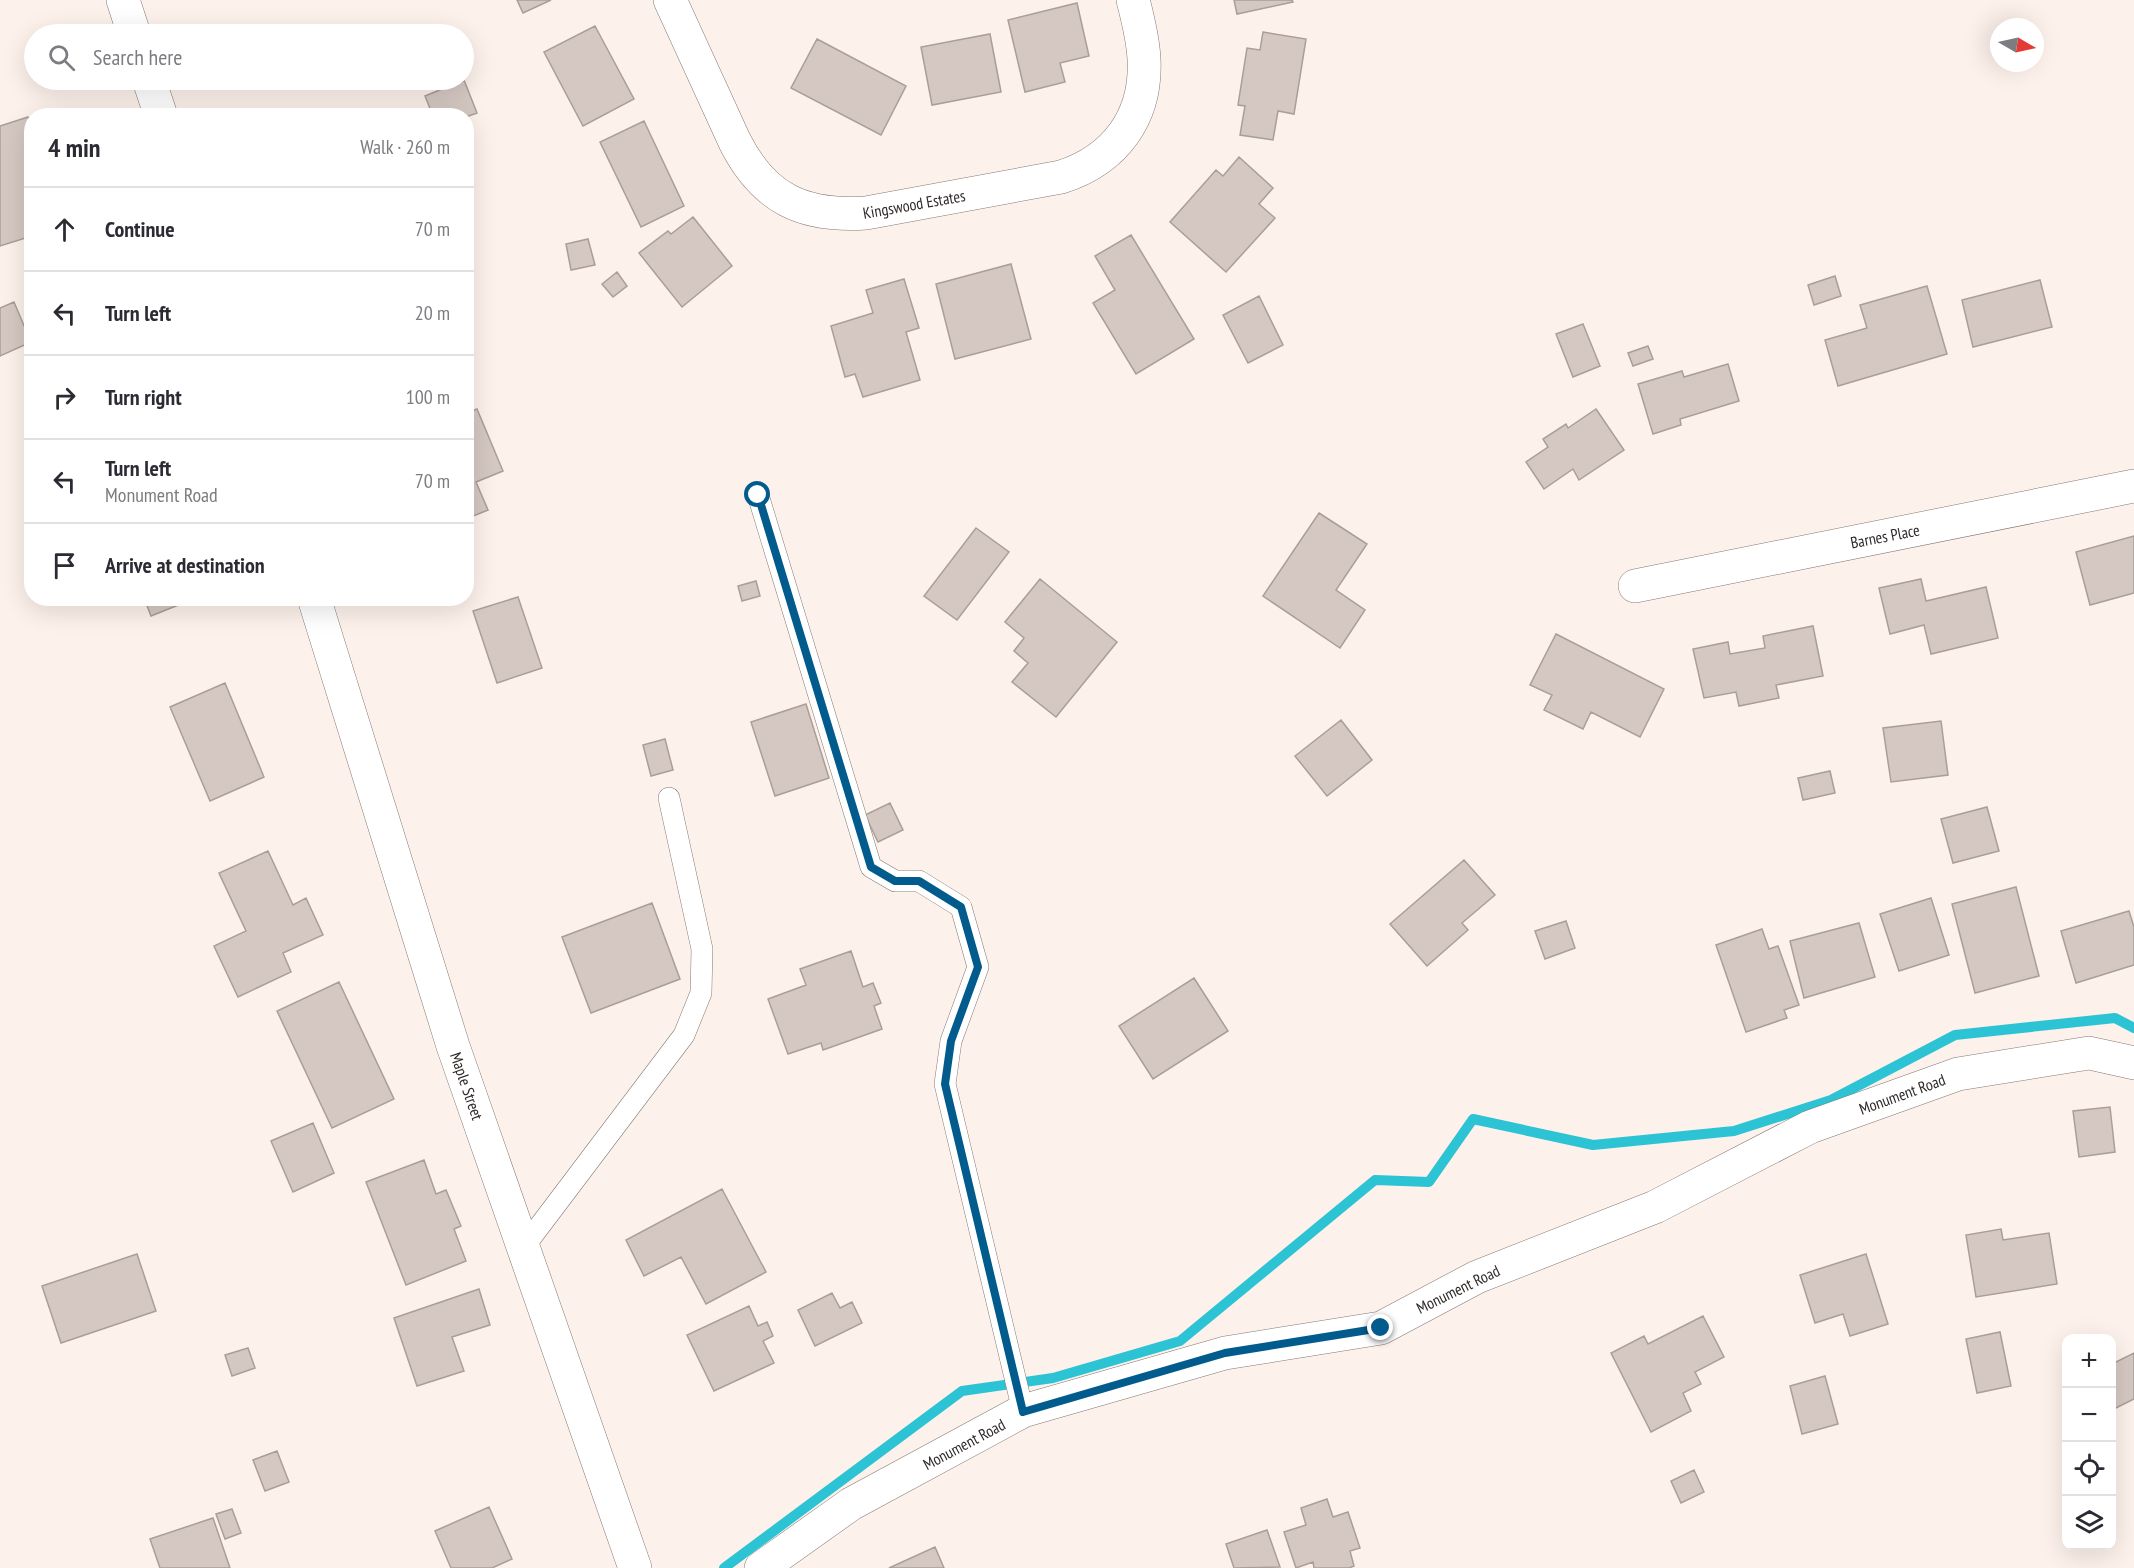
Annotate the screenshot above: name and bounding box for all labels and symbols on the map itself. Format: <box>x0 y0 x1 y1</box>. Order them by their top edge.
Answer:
north arrow <box>1990 18 2044 72</box>
street label: Kingswood Estates <box>861 185 967 223</box>
route start <box>744 481 770 507</box>
street label: Barnes Place <box>1849 519 1921 553</box>
street label: Maple Street <box>446 1049 488 1123</box>
street label: Monument Road <box>1856 1069 1948 1119</box>
street label: Monument Road <box>1413 1260 1503 1318</box>
route end <box>1367 1314 1393 1340</box>
street label: Monument Road <box>919 1414 1009 1474</box>

